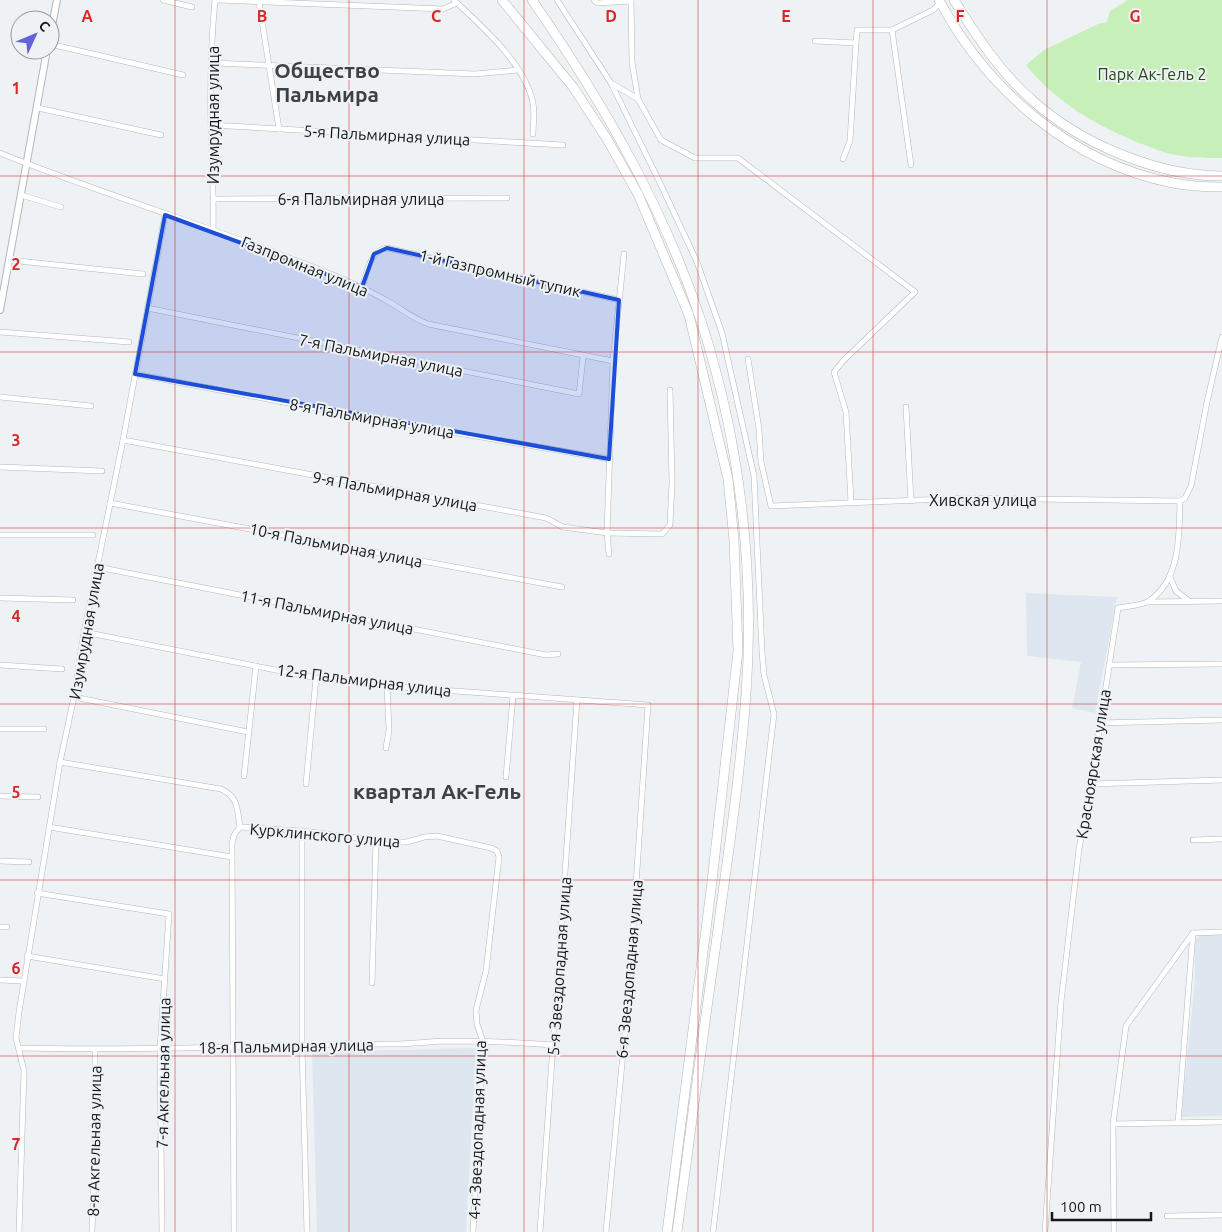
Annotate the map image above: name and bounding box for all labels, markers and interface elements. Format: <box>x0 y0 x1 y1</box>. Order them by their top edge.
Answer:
text: A <box>81 7 93 25</box>
text: B <box>257 7 267 25</box>
text: C <box>431 7 441 25</box>
text: D <box>605 7 617 25</box>
text: E <box>781 7 791 25</box>
text: F <box>956 7 965 25</box>
text: G <box>1129 7 1141 25</box>
north arrow <box>10 10 60 60</box>
text: С <box>35 17 53 35</box>
street label: Изумрудная улица <box>204 46 222 184</box>
district label: Общество Пальмира <box>274 58 380 106</box>
park label: Парк Ак-Гель 2 <box>1097 65 1207 83</box>
text: 1 <box>11 79 21 97</box>
street label: 5-я Пальмирная улица <box>303 122 471 148</box>
street label: 6-я Пальмирная улица <box>278 190 444 208</box>
street label: Газпромная улица <box>239 232 371 300</box>
street label: 1-й Газпромный тупик <box>417 246 583 300</box>
text: 2 <box>11 255 21 273</box>
street label: 7-я Пальмирная улица <box>297 330 465 380</box>
street label: 8-я Пальмирная улица <box>288 395 456 441</box>
text: 3 <box>11 431 21 449</box>
street label: 9-я Пальмирная улица <box>311 468 479 514</box>
street label: Хивская улица <box>929 491 1037 509</box>
street label: 10-я Пальмирная улица <box>248 519 424 571</box>
street label: Изумрудная улица <box>65 561 107 701</box>
street label: 11-я Пальмирная улица <box>239 586 415 638</box>
text: 4 <box>11 607 21 625</box>
street label: 12-я Пальмирная улица <box>276 660 452 700</box>
street label: Красноярская улица <box>1072 688 1114 840</box>
district label: квартал Ак-Гель <box>353 779 521 803</box>
text: 5 <box>11 783 21 801</box>
street label: Курклинского улица <box>249 819 401 851</box>
street label: 5-я Звездопадная улица <box>544 876 574 1056</box>
street label: 6-я Звездопадная улица <box>612 879 646 1059</box>
text: 6 <box>11 959 21 977</box>
street label: 7-я Акгельная улица <box>153 997 173 1149</box>
street label: 18-я Пальмирная улица <box>198 1035 374 1057</box>
street label: 4-я Звездопадная улица <box>465 1040 489 1220</box>
street label: 8-я Акгельная улица <box>84 1065 104 1217</box>
text: 7 <box>11 1135 21 1153</box>
scale bar <box>1052 1190 1151 1222</box>
text: 100 m <box>1060 1198 1102 1215</box>

